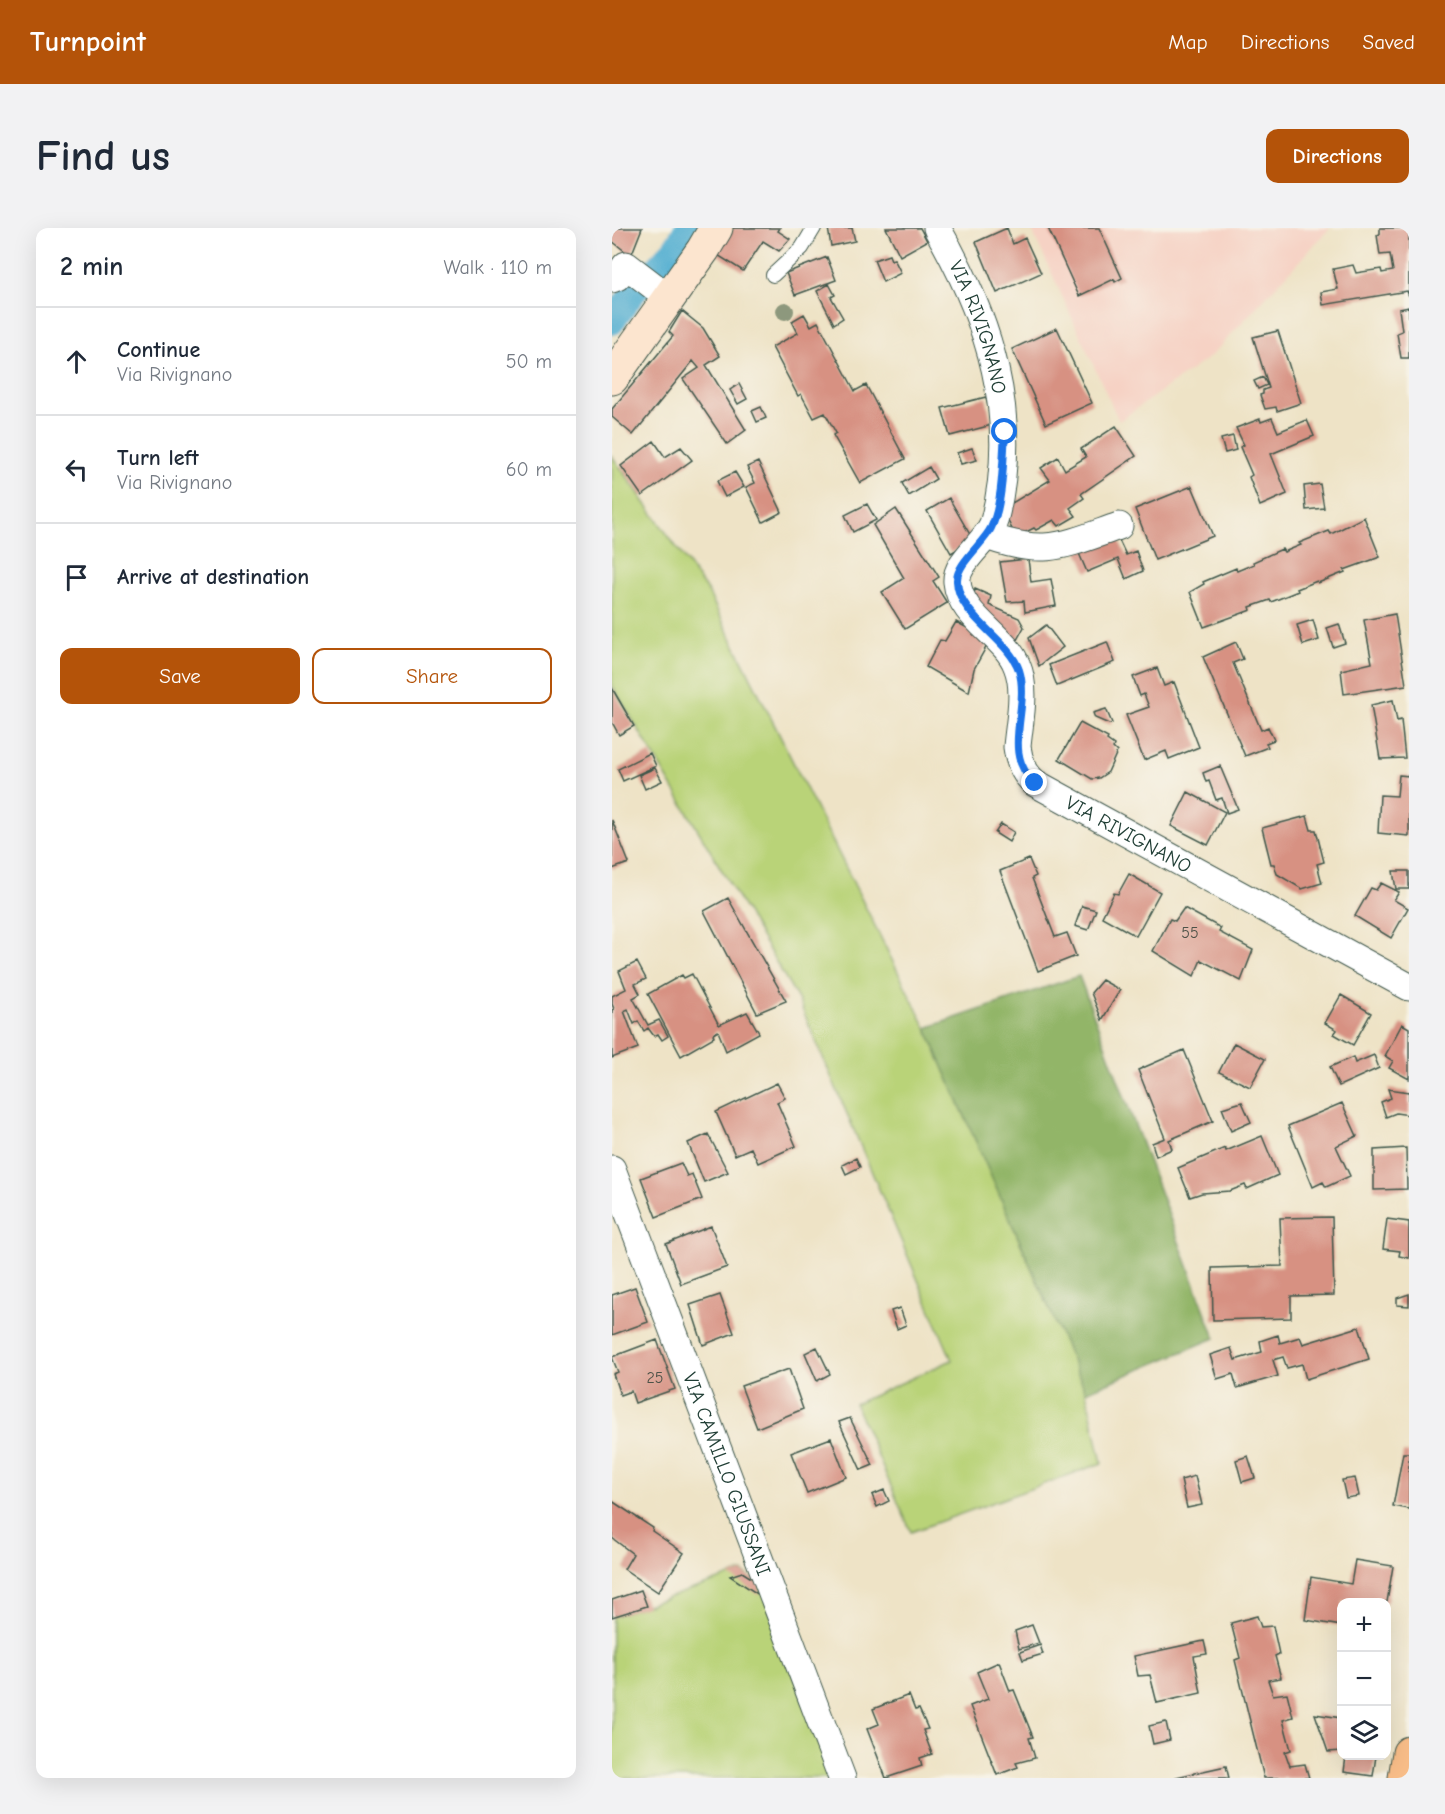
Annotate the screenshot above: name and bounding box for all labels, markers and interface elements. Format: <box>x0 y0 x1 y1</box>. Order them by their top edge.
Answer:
text: Turnpoint <box>30 26 146 58</box>
text: Map <box>1168 30 1208 54</box>
text: Directions <box>1241 30 1330 54</box>
text: Saved <box>1363 30 1415 54</box>
button: Directions <box>1266 129 1409 183</box>
text: Find us <box>36 132 170 181</box>
text: 2 min <box>60 252 123 282</box>
text: Walk · 110 m <box>444 256 552 279</box>
street label: VIA RIVIGNANO <box>944 257 1011 396</box>
text: Continue <box>117 337 200 363</box>
icon: ahead <box>60 345 93 378</box>
text: 50 m <box>506 350 552 373</box>
text: Via Rivignano <box>117 363 232 386</box>
route start <box>991 418 1017 444</box>
text: Turn left <box>117 445 199 471</box>
icon: left <box>60 453 93 486</box>
text: 60 m <box>506 458 552 481</box>
text: Via Rivignano <box>117 471 232 494</box>
icon: arrive <box>60 561 93 594</box>
text: Arrive at destination <box>117 564 309 590</box>
button: Save <box>60 648 300 704</box>
button: Share <box>312 648 552 704</box>
route end <box>1021 769 1047 795</box>
street label: VIA RIVIGNANO <box>1062 791 1195 878</box>
house number: 55 <box>1181 924 1199 942</box>
house number: 25 <box>646 1369 664 1387</box>
street label: VIA CAMILLO GIUSSANI <box>678 1369 776 1579</box>
map controls <box>1337 1598 1391 1760</box>
button: + <box>1337 1598 1391 1652</box>
button: − <box>1337 1652 1391 1706</box>
button: layers <box>1337 1706 1391 1760</box>

